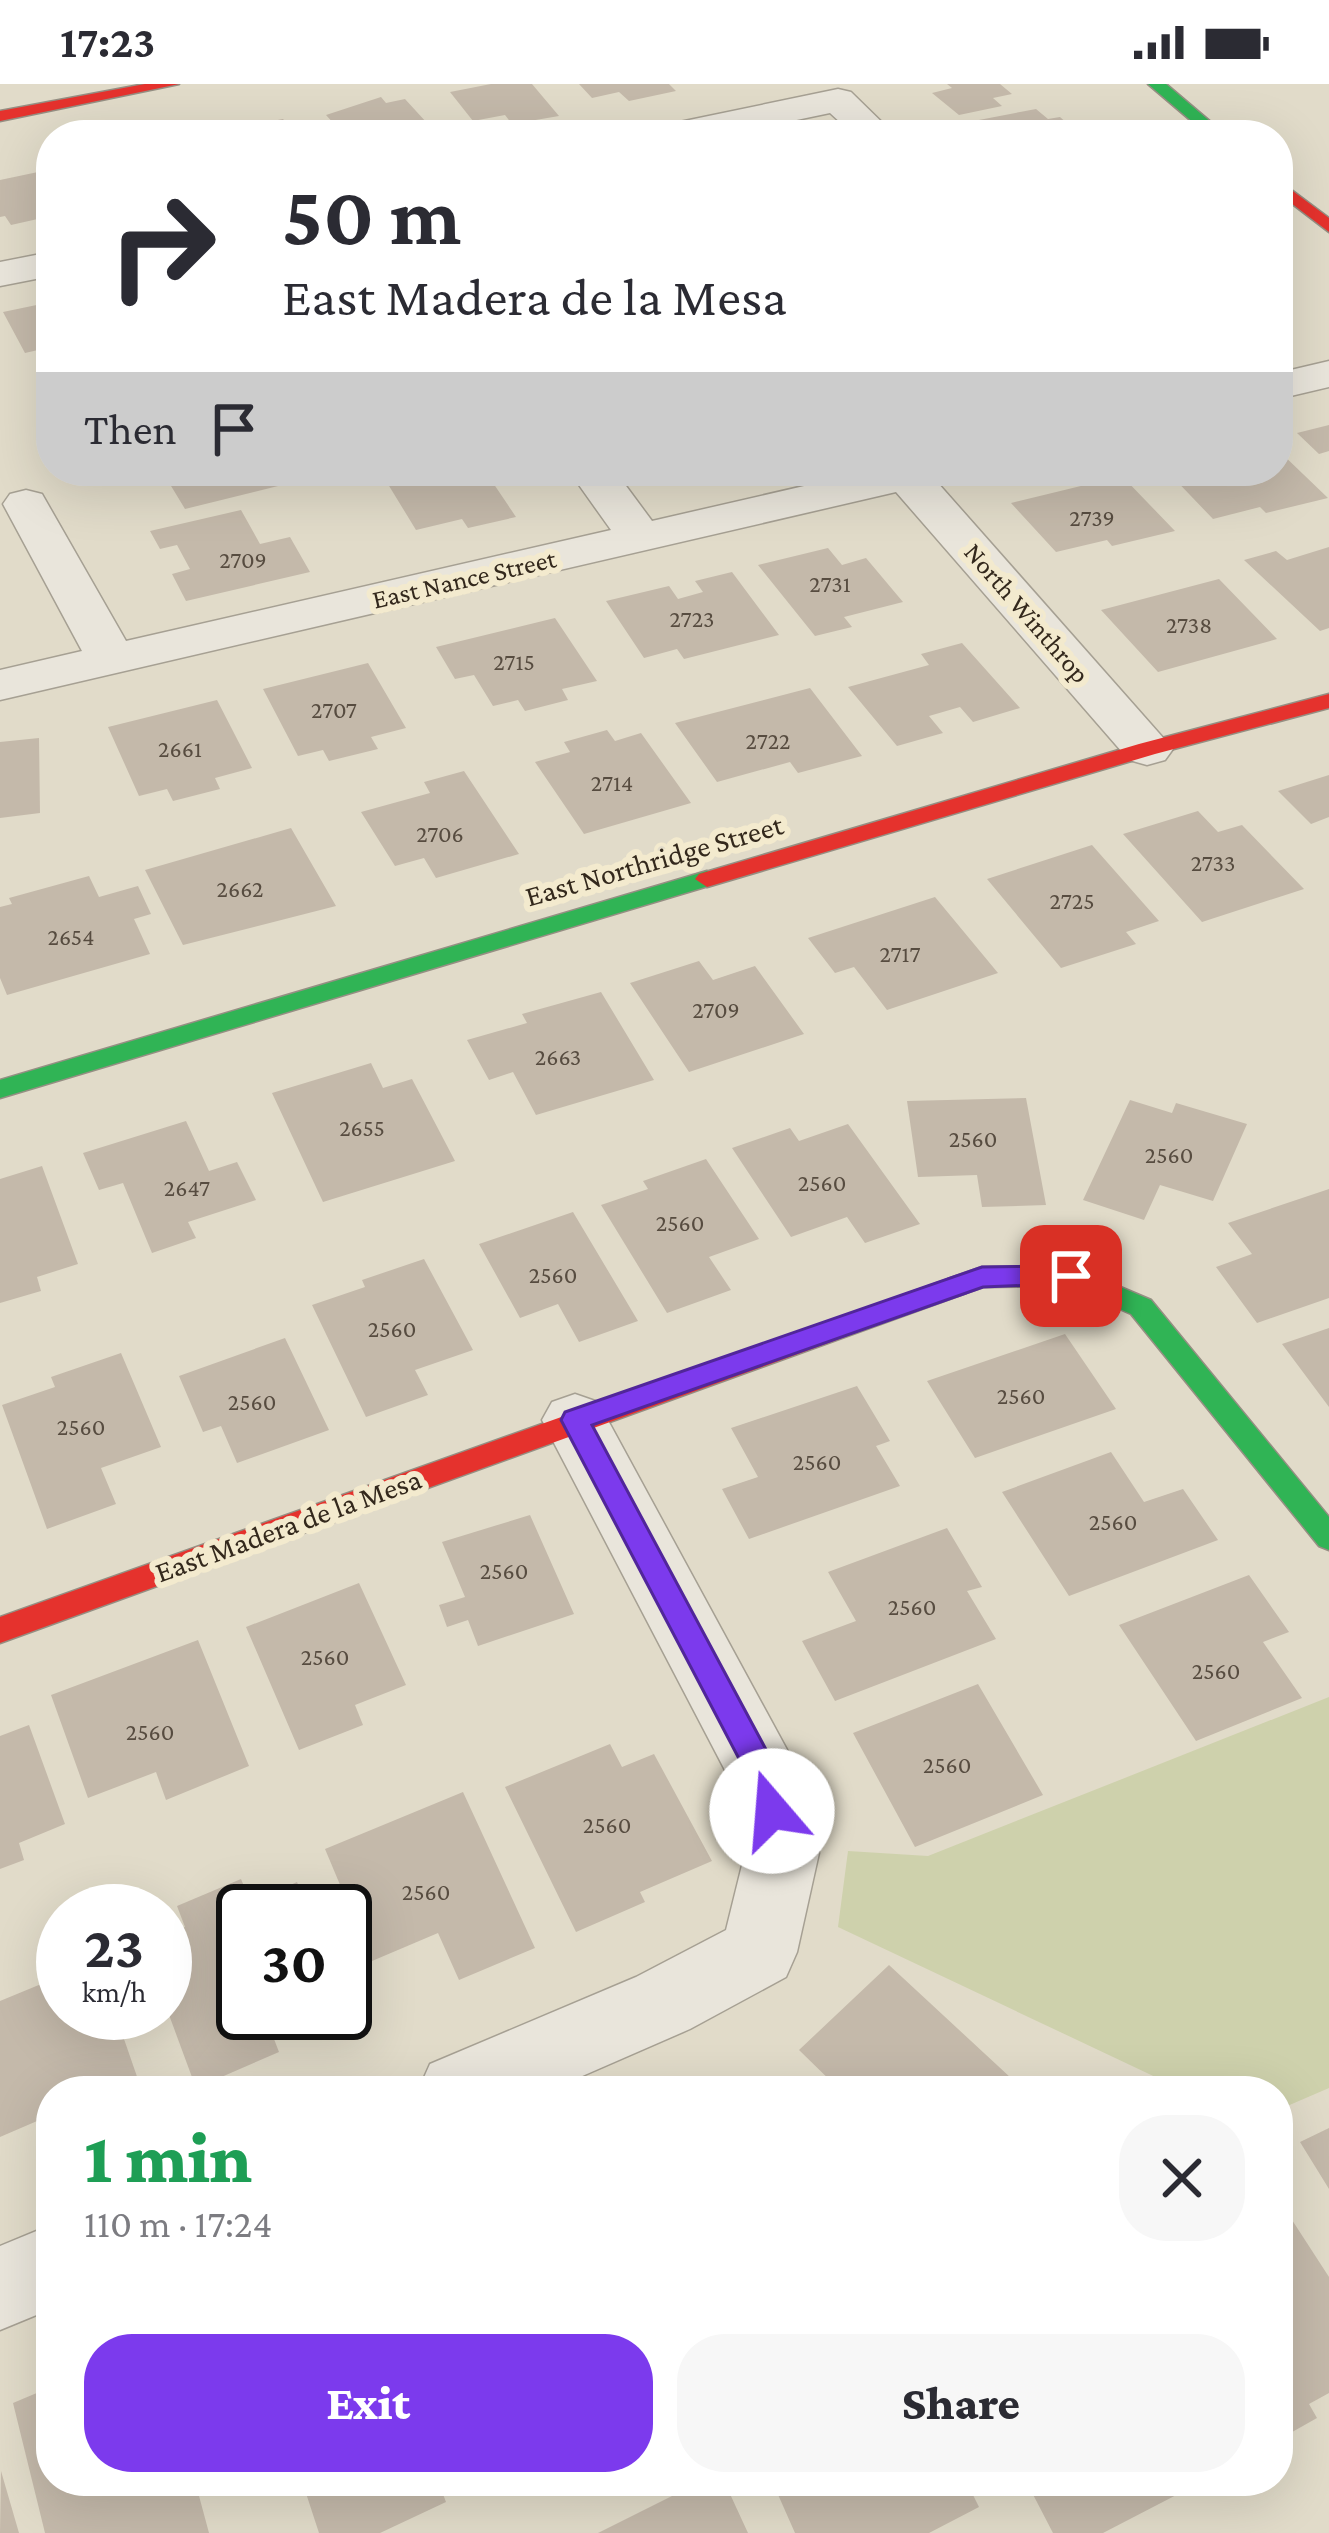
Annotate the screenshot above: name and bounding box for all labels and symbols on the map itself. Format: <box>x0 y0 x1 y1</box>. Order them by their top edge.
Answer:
house number: 2739 <box>1069 504 1115 531</box>
street label: North Winthrop <box>958 537 1096 689</box>
street label: East Nance Street <box>369 543 560 615</box>
house number: 2709 <box>219 546 267 573</box>
house number: 2731 <box>809 570 851 597</box>
house number: 2723 <box>670 605 714 632</box>
house number: 2738 <box>1166 611 1212 638</box>
house number: 2715 <box>493 648 535 675</box>
house number: 2707 <box>311 696 357 723</box>
house number: 2722 <box>746 727 790 754</box>
house number: 2661 <box>158 735 202 762</box>
house number: 2714 <box>591 769 633 796</box>
street label: East Northridge Street <box>521 807 788 914</box>
house number: 2706 <box>416 820 464 847</box>
house number: 2733 <box>1191 849 1235 876</box>
house number: 2662 <box>217 875 263 902</box>
house number: 2725 <box>1050 887 1094 914</box>
house number: 2654 <box>48 923 94 950</box>
house number: 2717 <box>879 940 921 967</box>
house number: 2709 <box>692 996 740 1023</box>
house number: 2663 <box>535 1043 581 1070</box>
house number: 2655 <box>339 1114 385 1141</box>
house number: 2560 <box>949 1125 997 1152</box>
house number: 2560 <box>1145 1141 1193 1168</box>
house number: 2560 <box>798 1169 846 1196</box>
house number: 2647 <box>164 1174 210 1201</box>
house number: 2560 <box>656 1209 704 1236</box>
pin <box>1020 1225 1122 1327</box>
house number: 2560 <box>529 1261 577 1288</box>
house number: 2560 <box>368 1315 416 1342</box>
house number: 2560 <box>997 1382 1045 1409</box>
house number: 2560 <box>228 1388 276 1415</box>
house number: 2560 <box>57 1413 105 1440</box>
house number: 2560 <box>793 1448 841 1475</box>
street label: East Madera de la Mesa <box>151 1461 426 1588</box>
house number: 2560 <box>1089 1508 1137 1535</box>
house number: 2560 <box>480 1557 528 1584</box>
house number: 2560 <box>888 1593 936 1620</box>
house number: 2560 <box>301 1643 349 1670</box>
house number: 2560 <box>1192 1657 1240 1684</box>
house number: 2560 <box>126 1718 174 1745</box>
position arrow <box>709 1748 835 1874</box>
house number: 2560 <box>923 1751 971 1778</box>
house number: 2560 <box>583 1811 631 1838</box>
house number: 2560 <box>402 1878 450 1905</box>
speed limit sign: 30 <box>216 1884 372 2040</box>

